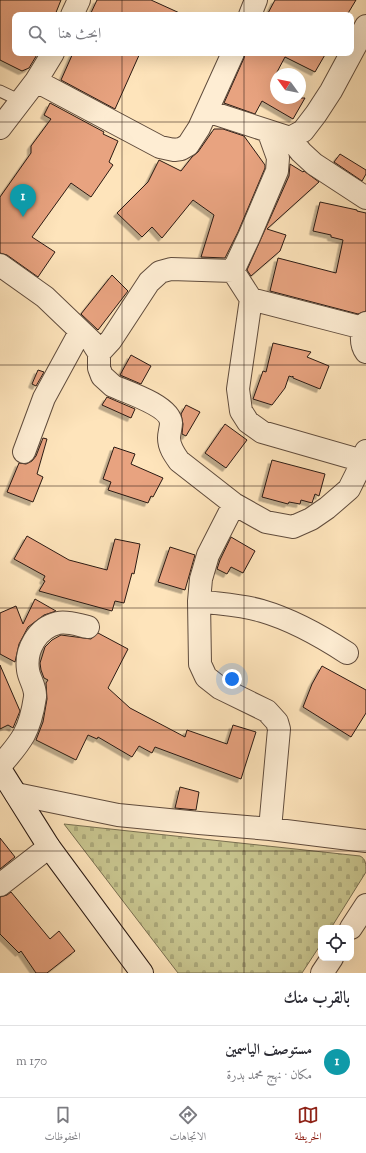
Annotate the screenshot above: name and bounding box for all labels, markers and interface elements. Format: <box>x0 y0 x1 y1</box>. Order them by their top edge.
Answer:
search box <box>12 12 354 56</box>
icon: search <box>26 23 48 45</box>
text: ابحث هنا <box>58 24 101 45</box>
north arrow <box>270 68 306 104</box>
pin: 1 <box>10 184 36 217</box>
your location <box>222 669 242 689</box>
map controls <box>318 925 354 961</box>
button: locate <box>318 925 354 961</box>
text: بالقرب منك <box>284 987 350 1011</box>
text: مستوصف الياسمين <box>225 1040 312 1061</box>
text: 170 m <box>16 1053 47 1071</box>
text: 1 <box>335 1053 339 1071</box>
text: مكان · نهج محمد بدرة <box>227 1067 312 1085</box>
tab: المحفوظات <box>44 1104 81 1147</box>
tab: الاتجاهات <box>169 1104 206 1147</box>
tab: الخريطة <box>295 1104 322 1147</box>

